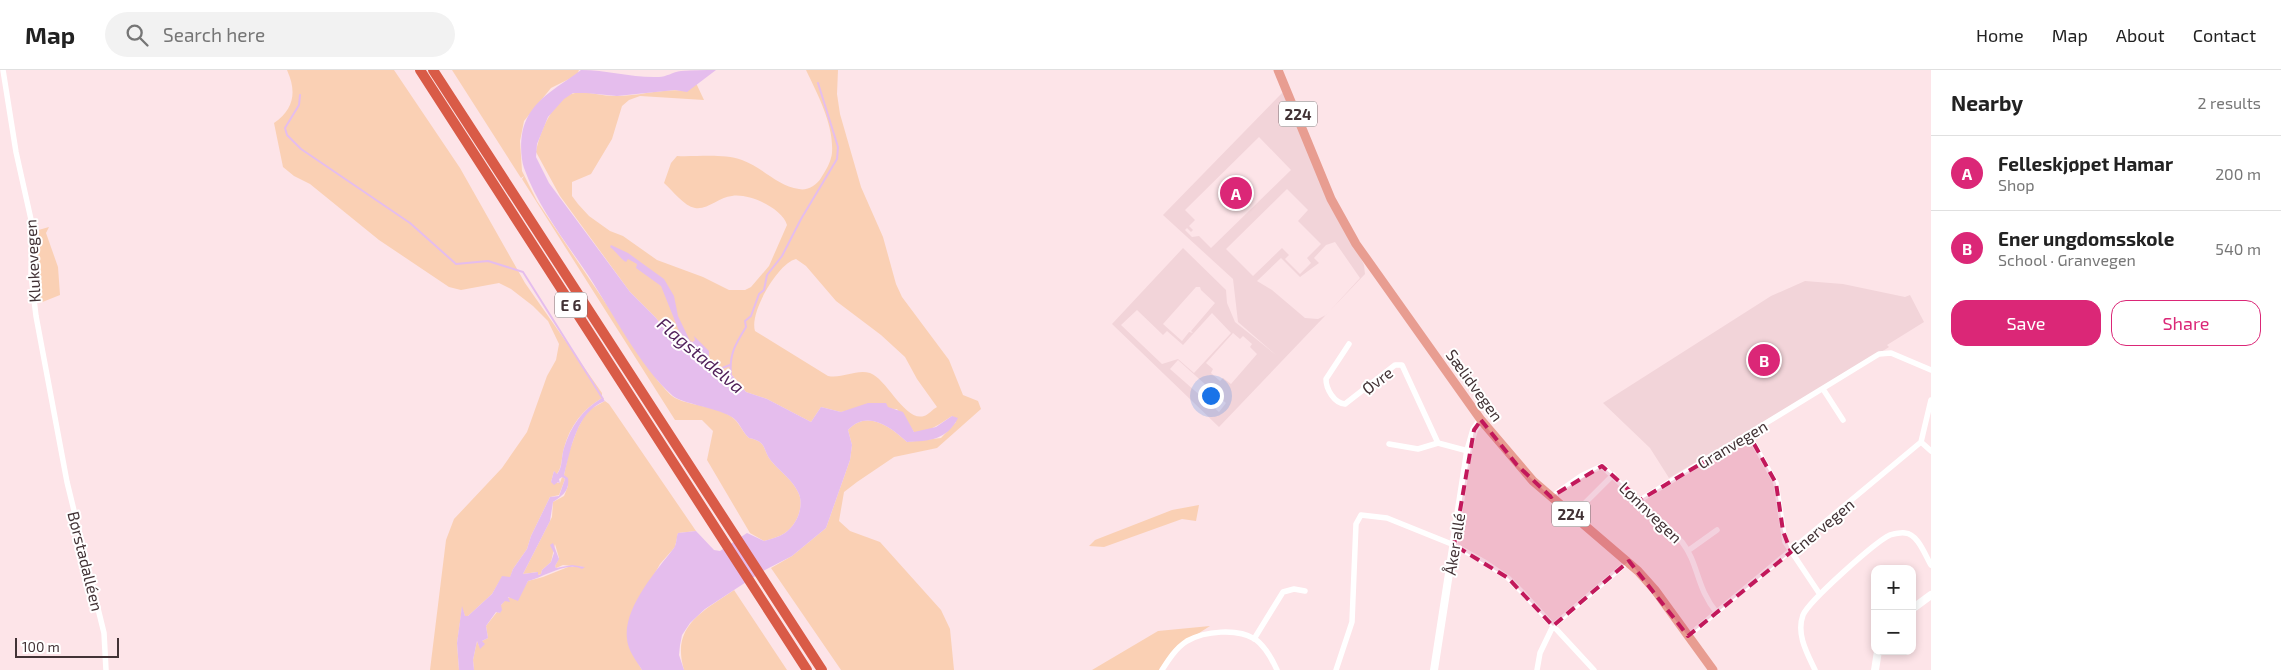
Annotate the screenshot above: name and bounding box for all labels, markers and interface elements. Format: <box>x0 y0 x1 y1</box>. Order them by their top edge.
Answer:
search box <box>105 12 455 57</box>
text: Map <box>25 20 75 49</box>
icon: search <box>123 21 151 49</box>
text: Search here <box>163 23 265 46</box>
text: Home <box>1976 24 2024 46</box>
text: Map <box>2052 24 2088 46</box>
text: About <box>2116 24 2165 46</box>
text: Contact <box>2193 24 2256 46</box>
text: Nearby <box>1951 90 2023 115</box>
text: 2 results <box>2198 93 2261 112</box>
road number: 224 <box>1279 102 1317 126</box>
text: Felleskjøpet Hamar <box>1998 152 2173 175</box>
text: A <box>1962 164 1972 183</box>
text: 200 m <box>2215 164 2261 183</box>
pin: A <box>1220 174 1252 212</box>
text: Shop <box>1998 175 2035 194</box>
street label: Klukevegen <box>20 219 44 303</box>
text: Ener ungdomsskole <box>1998 227 2175 250</box>
text: B <box>1962 239 1972 258</box>
text: 540 m <box>2215 239 2261 258</box>
text: School · Granvegen <box>1998 250 2136 269</box>
road number: E 6 <box>555 292 587 318</box>
button: Save <box>1951 300 2101 346</box>
button: Share <box>2111 300 2261 346</box>
water label: Flagstadelva <box>653 312 749 398</box>
pin: B <box>1748 341 1780 379</box>
street label: Sælidvegen <box>1442 345 1508 425</box>
street label: Øvre <box>1358 362 1396 398</box>
your location <box>1198 383 1224 409</box>
street label: Granvegen <box>1694 416 1770 472</box>
street label: Lønnvegen <box>1616 478 1686 546</box>
street label: Enervegen <box>1786 494 1858 558</box>
road number: 224 <box>1552 502 1590 526</box>
street label: Børstadalléen <box>64 509 108 613</box>
street label: Åker allé <box>1440 511 1468 577</box>
map controls <box>1871 565 1916 655</box>
button: + <box>1871 565 1916 610</box>
button: − <box>1871 610 1916 655</box>
scale bar <box>15 635 119 658</box>
text: 100 m <box>22 638 60 655</box>

